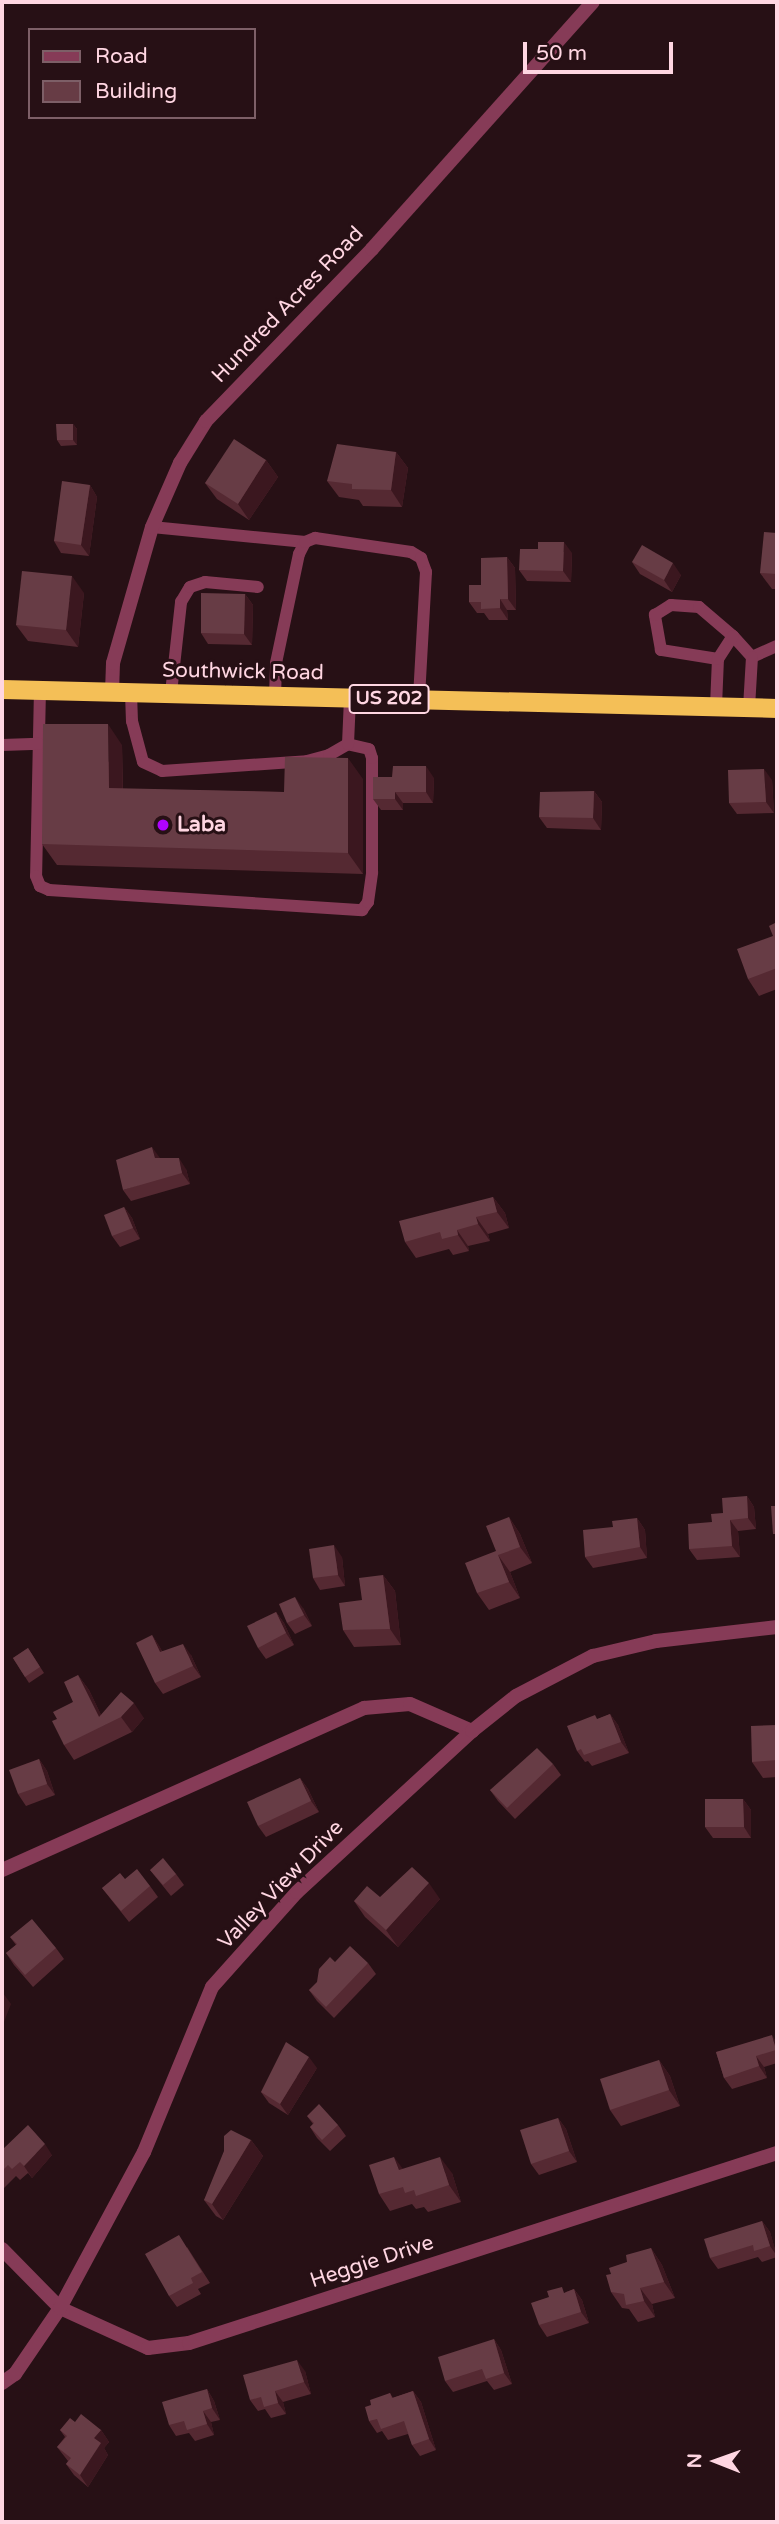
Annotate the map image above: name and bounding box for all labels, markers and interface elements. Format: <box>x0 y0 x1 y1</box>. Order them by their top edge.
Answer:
legend <box>28 28 256 119</box>
scale bar <box>527 28 678 72</box>
text: 50 m <box>536 41 587 66</box>
text: Road <box>95 44 148 69</box>
text: Building <box>95 79 177 104</box>
street label: Hundred Acres Road <box>207 222 369 388</box>
street label: Southwick Road <box>162 658 324 686</box>
road number: US 202 <box>347 684 431 714</box>
place label: Laba <box>177 812 226 838</box>
marker: Laba <box>155 817 171 833</box>
street label: Valley View Drive <box>213 1815 349 1955</box>
street label: Heggie Drive <box>307 2230 437 2294</box>
north arrow <box>681 2426 751 2496</box>
text: N <box>684 2453 706 2468</box>

